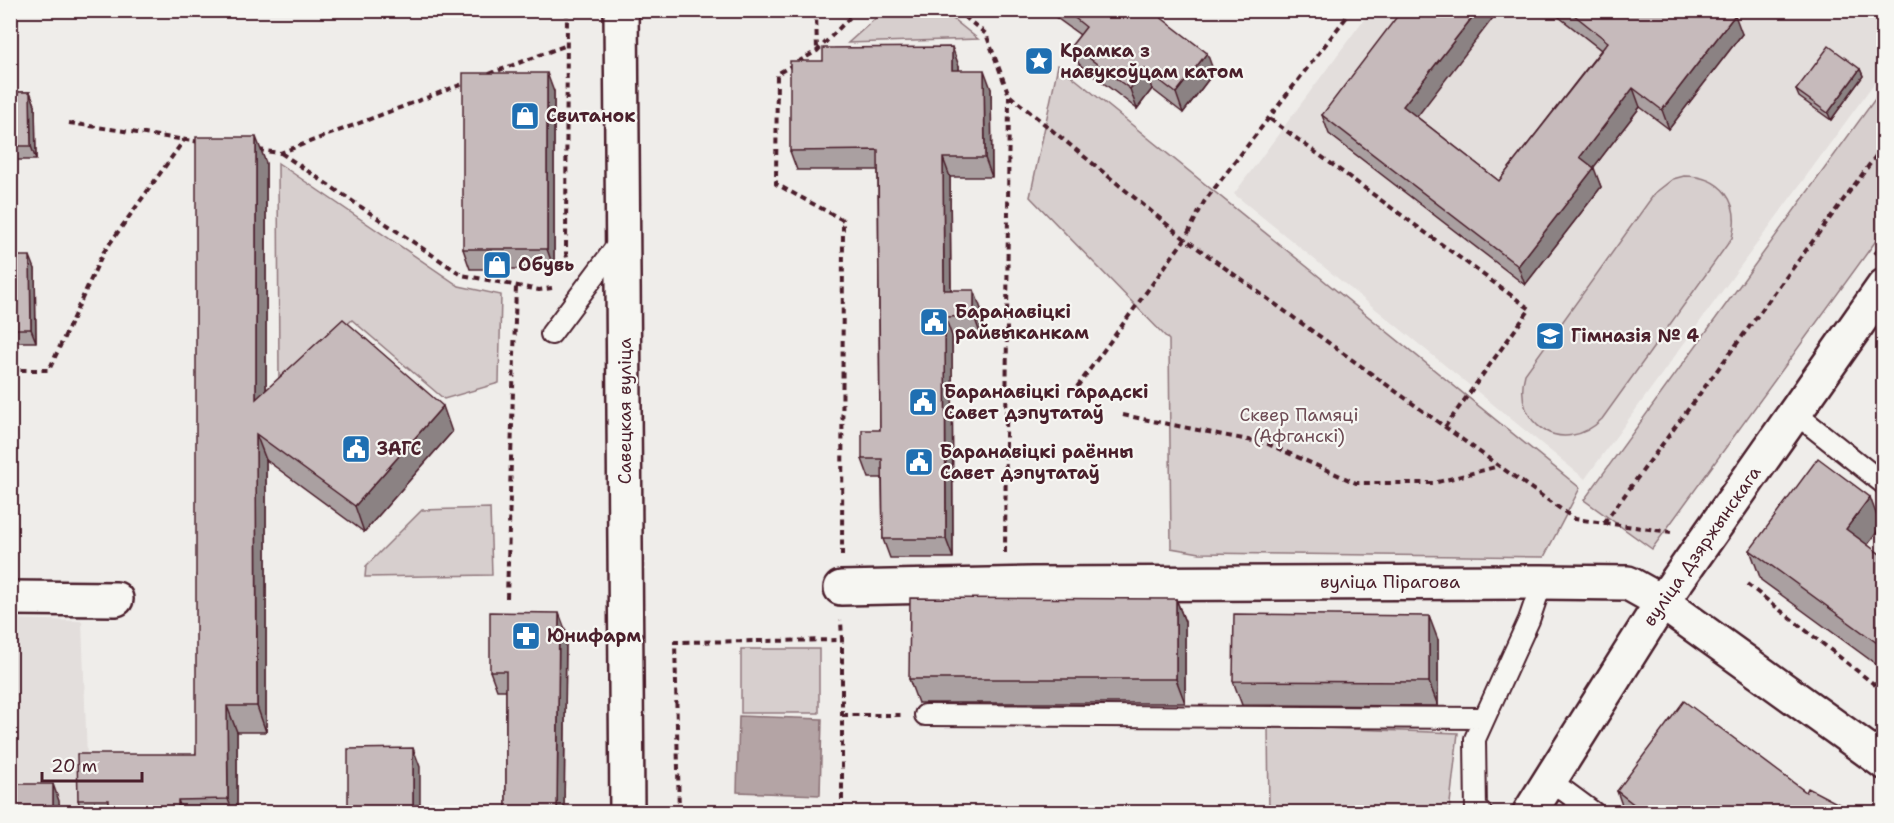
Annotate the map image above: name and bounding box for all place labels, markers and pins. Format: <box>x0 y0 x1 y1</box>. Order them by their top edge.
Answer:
place label: Крамка з навукоўцам катом <box>1060 39 1243 84</box>
place icon: Крамка з навукоўцам катом <box>1023 45 1055 77</box>
shop icon: Свитанок <box>509 100 541 132</box>
place label: Свитанок <box>546 104 636 128</box>
shop icon: Обувь <box>481 249 513 281</box>
place label: Обувь <box>518 253 574 277</box>
place label: Баранавіцкі райвыканкам <box>955 300 1089 345</box>
public building icon: Баранавіцкі райвыканкам <box>918 306 950 338</box>
school or university icon: Гімназія № 4 <box>1534 320 1566 352</box>
place label: Гімназія № 4 <box>1571 324 1700 348</box>
place label: Баранавіцкі гарадскі Савет дэпутатаў <box>944 380 1149 425</box>
public building icon: Баранавіцкі гарадскі Савет дэпутатаў <box>907 386 939 418</box>
public building icon: ЗАГС <box>340 433 372 465</box>
place label: ЗАГС <box>377 437 422 461</box>
place label: Баранавіцкі раённы Савет дэпутатаў <box>940 440 1133 485</box>
public building icon: Баранавіцкі раённы Савет дэпутатаў <box>903 446 935 478</box>
pharmacy icon: Юнифарм <box>510 620 542 652</box>
place label: Юнифарм <box>547 624 641 648</box>

